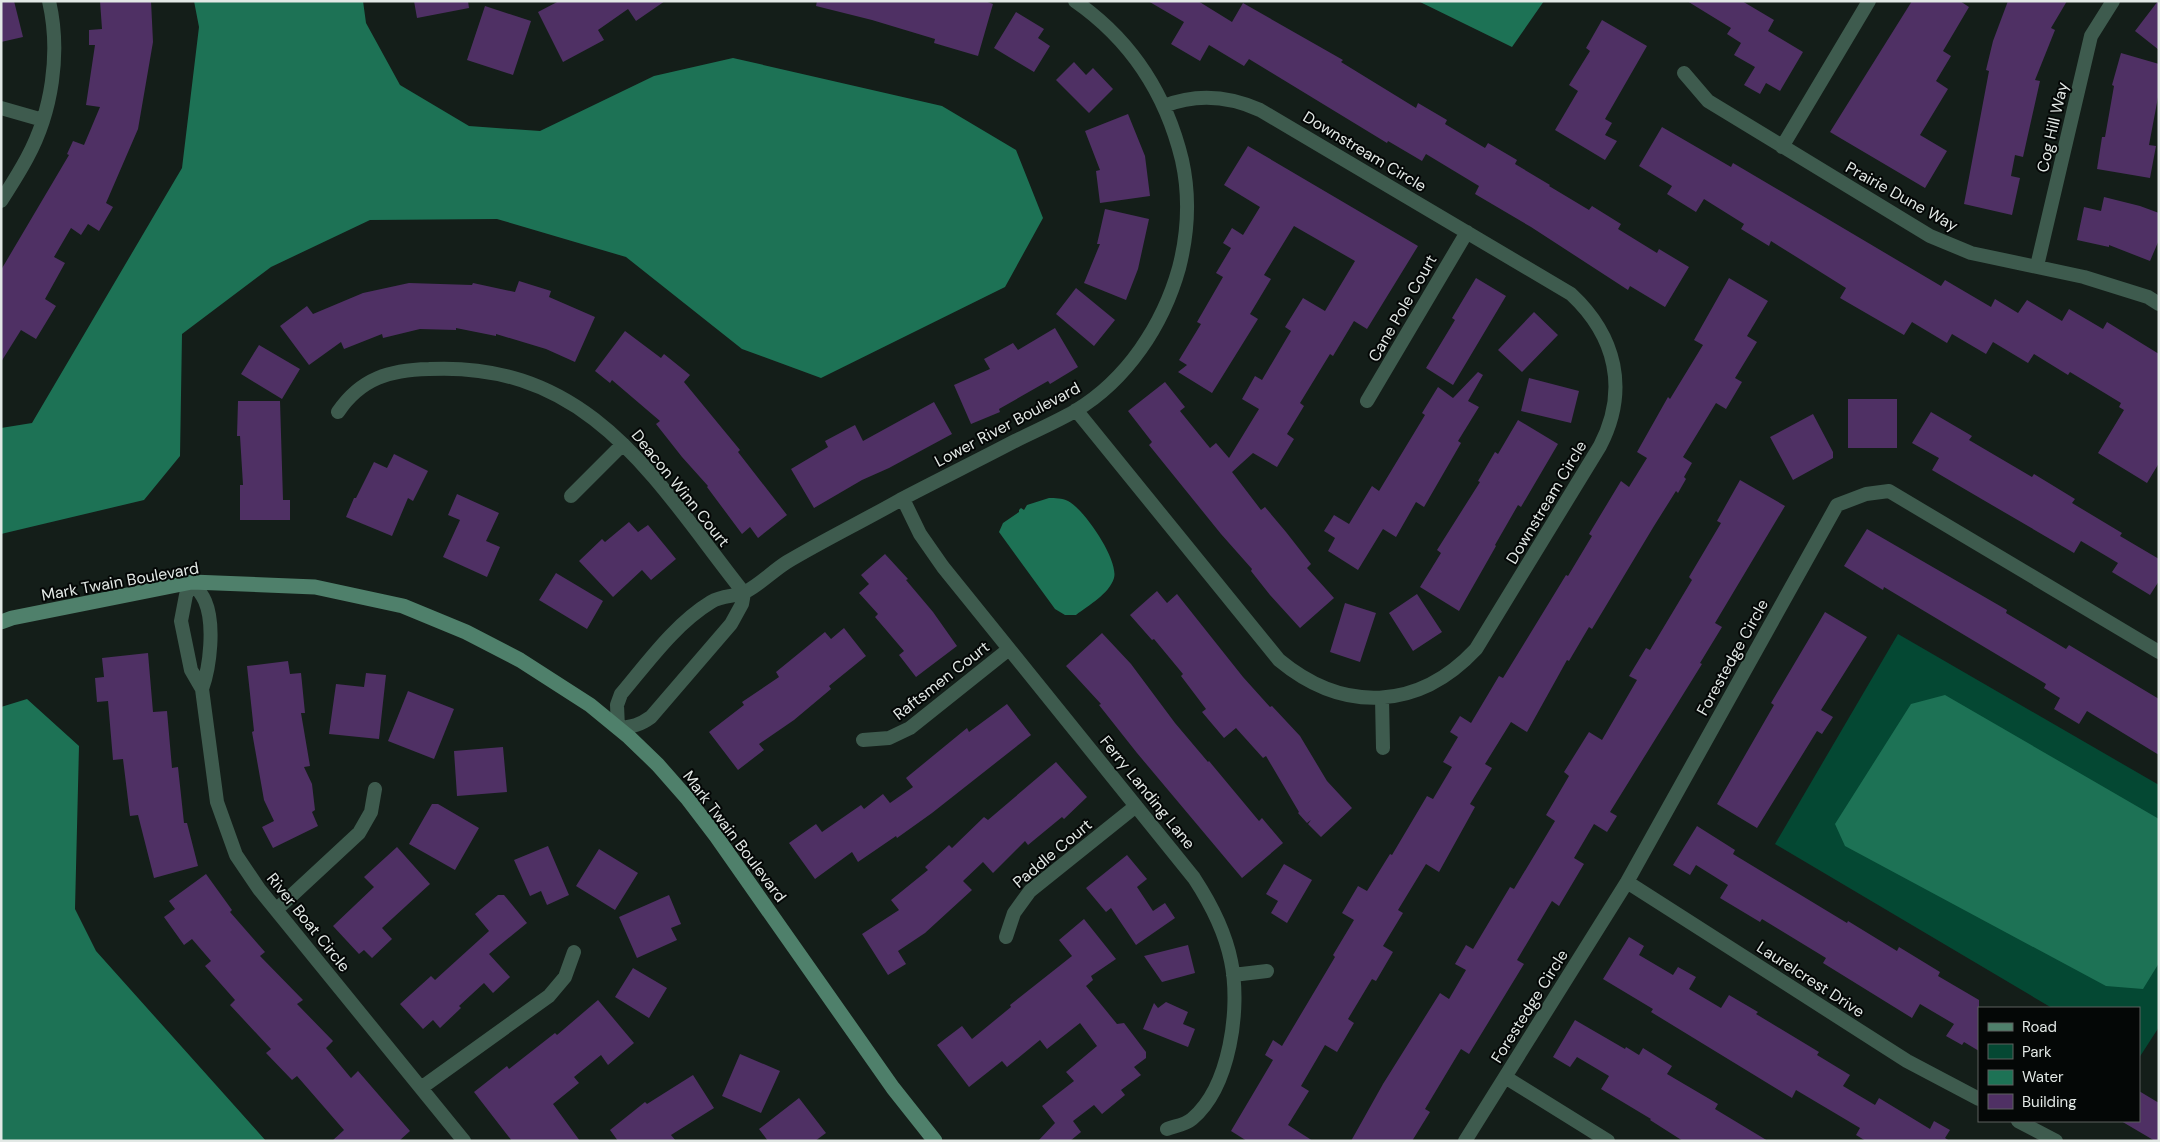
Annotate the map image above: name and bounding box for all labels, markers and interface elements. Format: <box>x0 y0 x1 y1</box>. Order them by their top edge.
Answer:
street label: Cog Hill Way <box>2032 80 2073 174</box>
street label: Downstream Circle <box>1299 106 1430 197</box>
street label: Prairie Dune Way <box>1842 157 1962 236</box>
street label: Cane Pole Court <box>1363 251 1442 366</box>
street label: Lower River Boulevard <box>931 377 1084 472</box>
street label: Deacon Winn Court <box>627 425 734 551</box>
street label: Downstream Circle <box>1501 437 1592 568</box>
street label: Mark Twain Boulevard <box>40 557 200 606</box>
street label: Forestedge Circle <box>1692 595 1773 719</box>
street label: Raftsmen Court <box>889 636 994 725</box>
street label: Ferry Landing Lane <box>1095 731 1200 853</box>
street label: Mark Twain Boulevard <box>678 766 791 906</box>
street label: Paddle Court <box>1008 814 1096 893</box>
street label: River Boat Circle <box>262 868 355 976</box>
street label: Laurelcrest Drive <box>1753 937 1869 1022</box>
street label: Forestedge Circle <box>1486 946 1573 1067</box>
legend <box>1978 1007 2140 1122</box>
text: Road <box>2022 1017 2057 1037</box>
text: Park <box>2022 1042 2052 1062</box>
text: Water <box>2022 1067 2064 1087</box>
text: Building <box>2022 1092 2077 1112</box>

